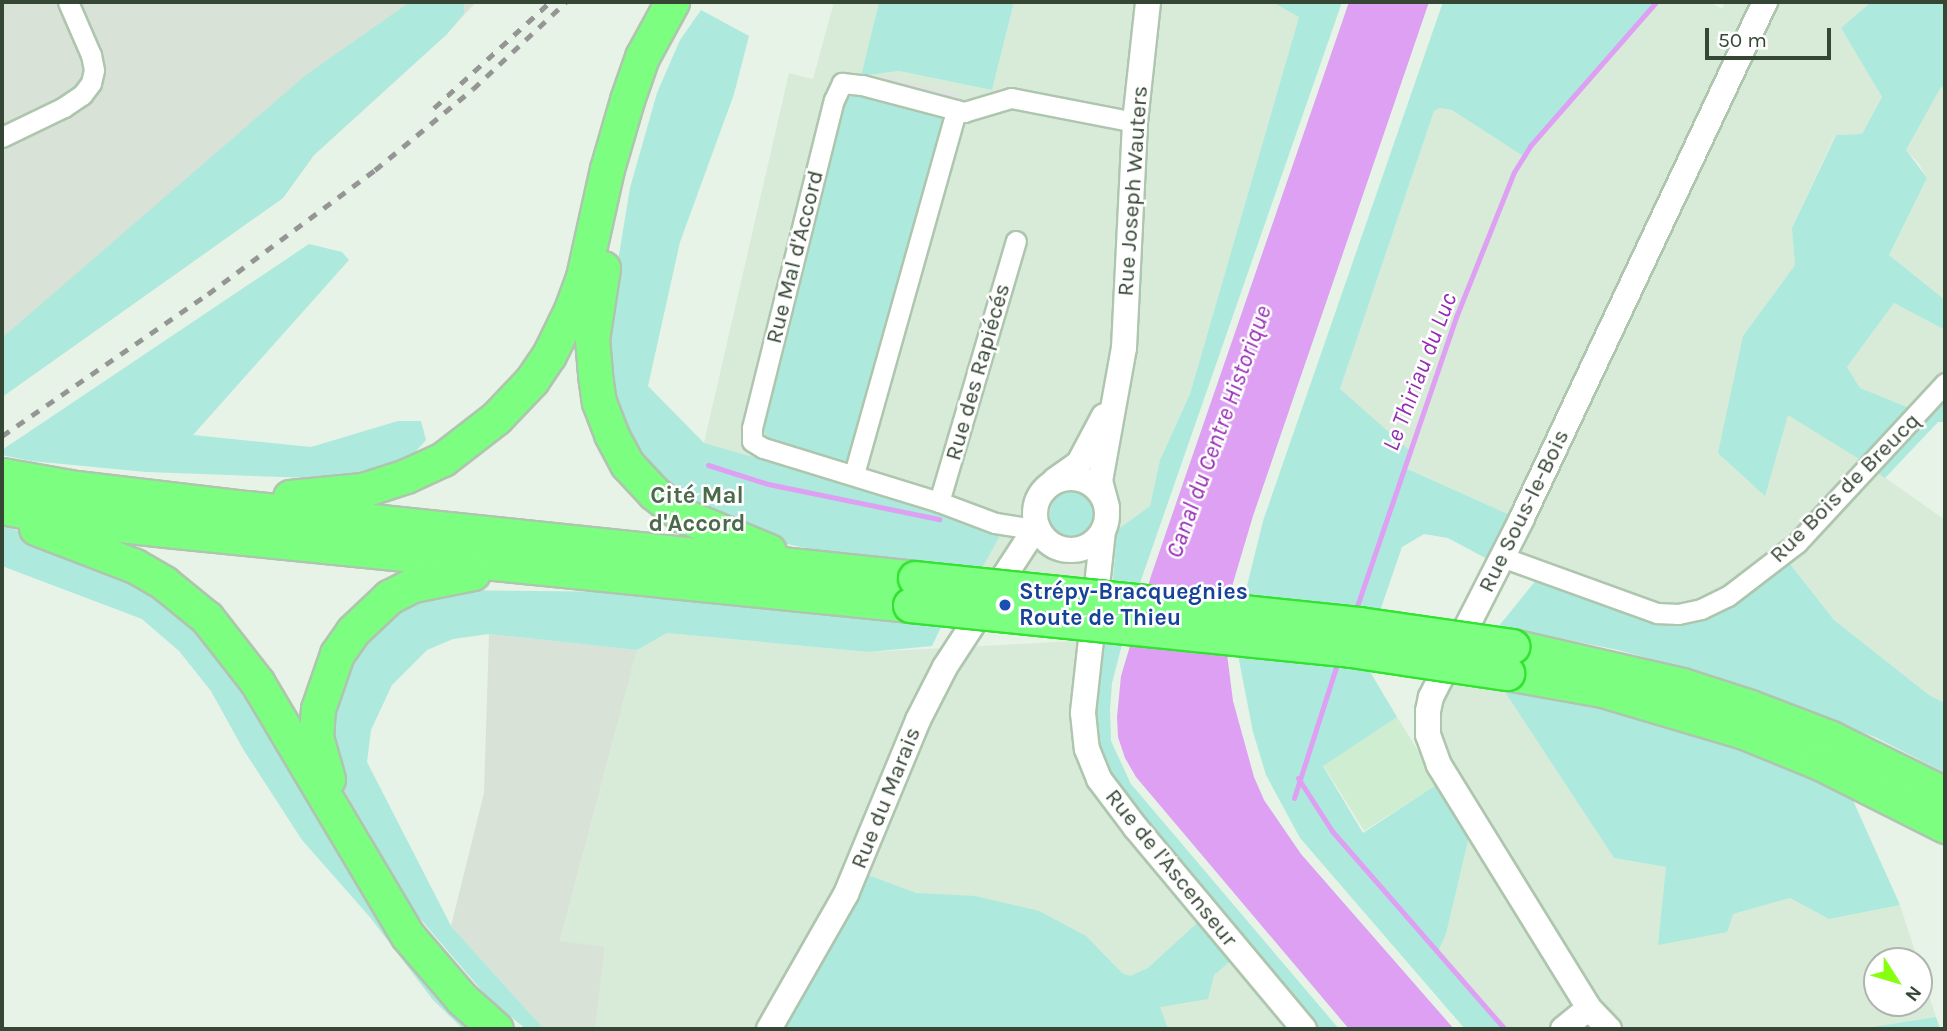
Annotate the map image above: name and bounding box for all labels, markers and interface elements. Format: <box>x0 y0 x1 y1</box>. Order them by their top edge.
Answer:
scale bar <box>1709 14 1835 58</box>
text: 50 m <box>1718 28 1767 52</box>
street label: Rue Joseph Wauters <box>1112 85 1154 297</box>
street label: Rue Mal d'Accord <box>760 168 830 346</box>
street label: Rue des Rapiécés <box>940 280 1016 464</box>
water label: Le Thiriau du Luc <box>1377 289 1463 455</box>
water label: Canal du Centre Historique <box>1160 302 1278 562</box>
street label: Rue Bois de Breucq <box>1764 407 1926 569</box>
street label: Rue Sous-le-Bois <box>1473 425 1575 597</box>
district label: Cité Mal d'Accord <box>648 482 746 538</box>
place label: Strépy-Bracquegnies Route de Thieu <box>1019 578 1248 632</box>
marker: Strépy-Bracquegnies Route de Thieu <box>997 597 1013 613</box>
street label: Rue du Marais <box>845 723 927 873</box>
street label: Rue de l'Ascenseur <box>1099 784 1243 952</box>
north arrow <box>1863 947 1933 1017</box>
text: N <box>1900 981 1926 1005</box>

